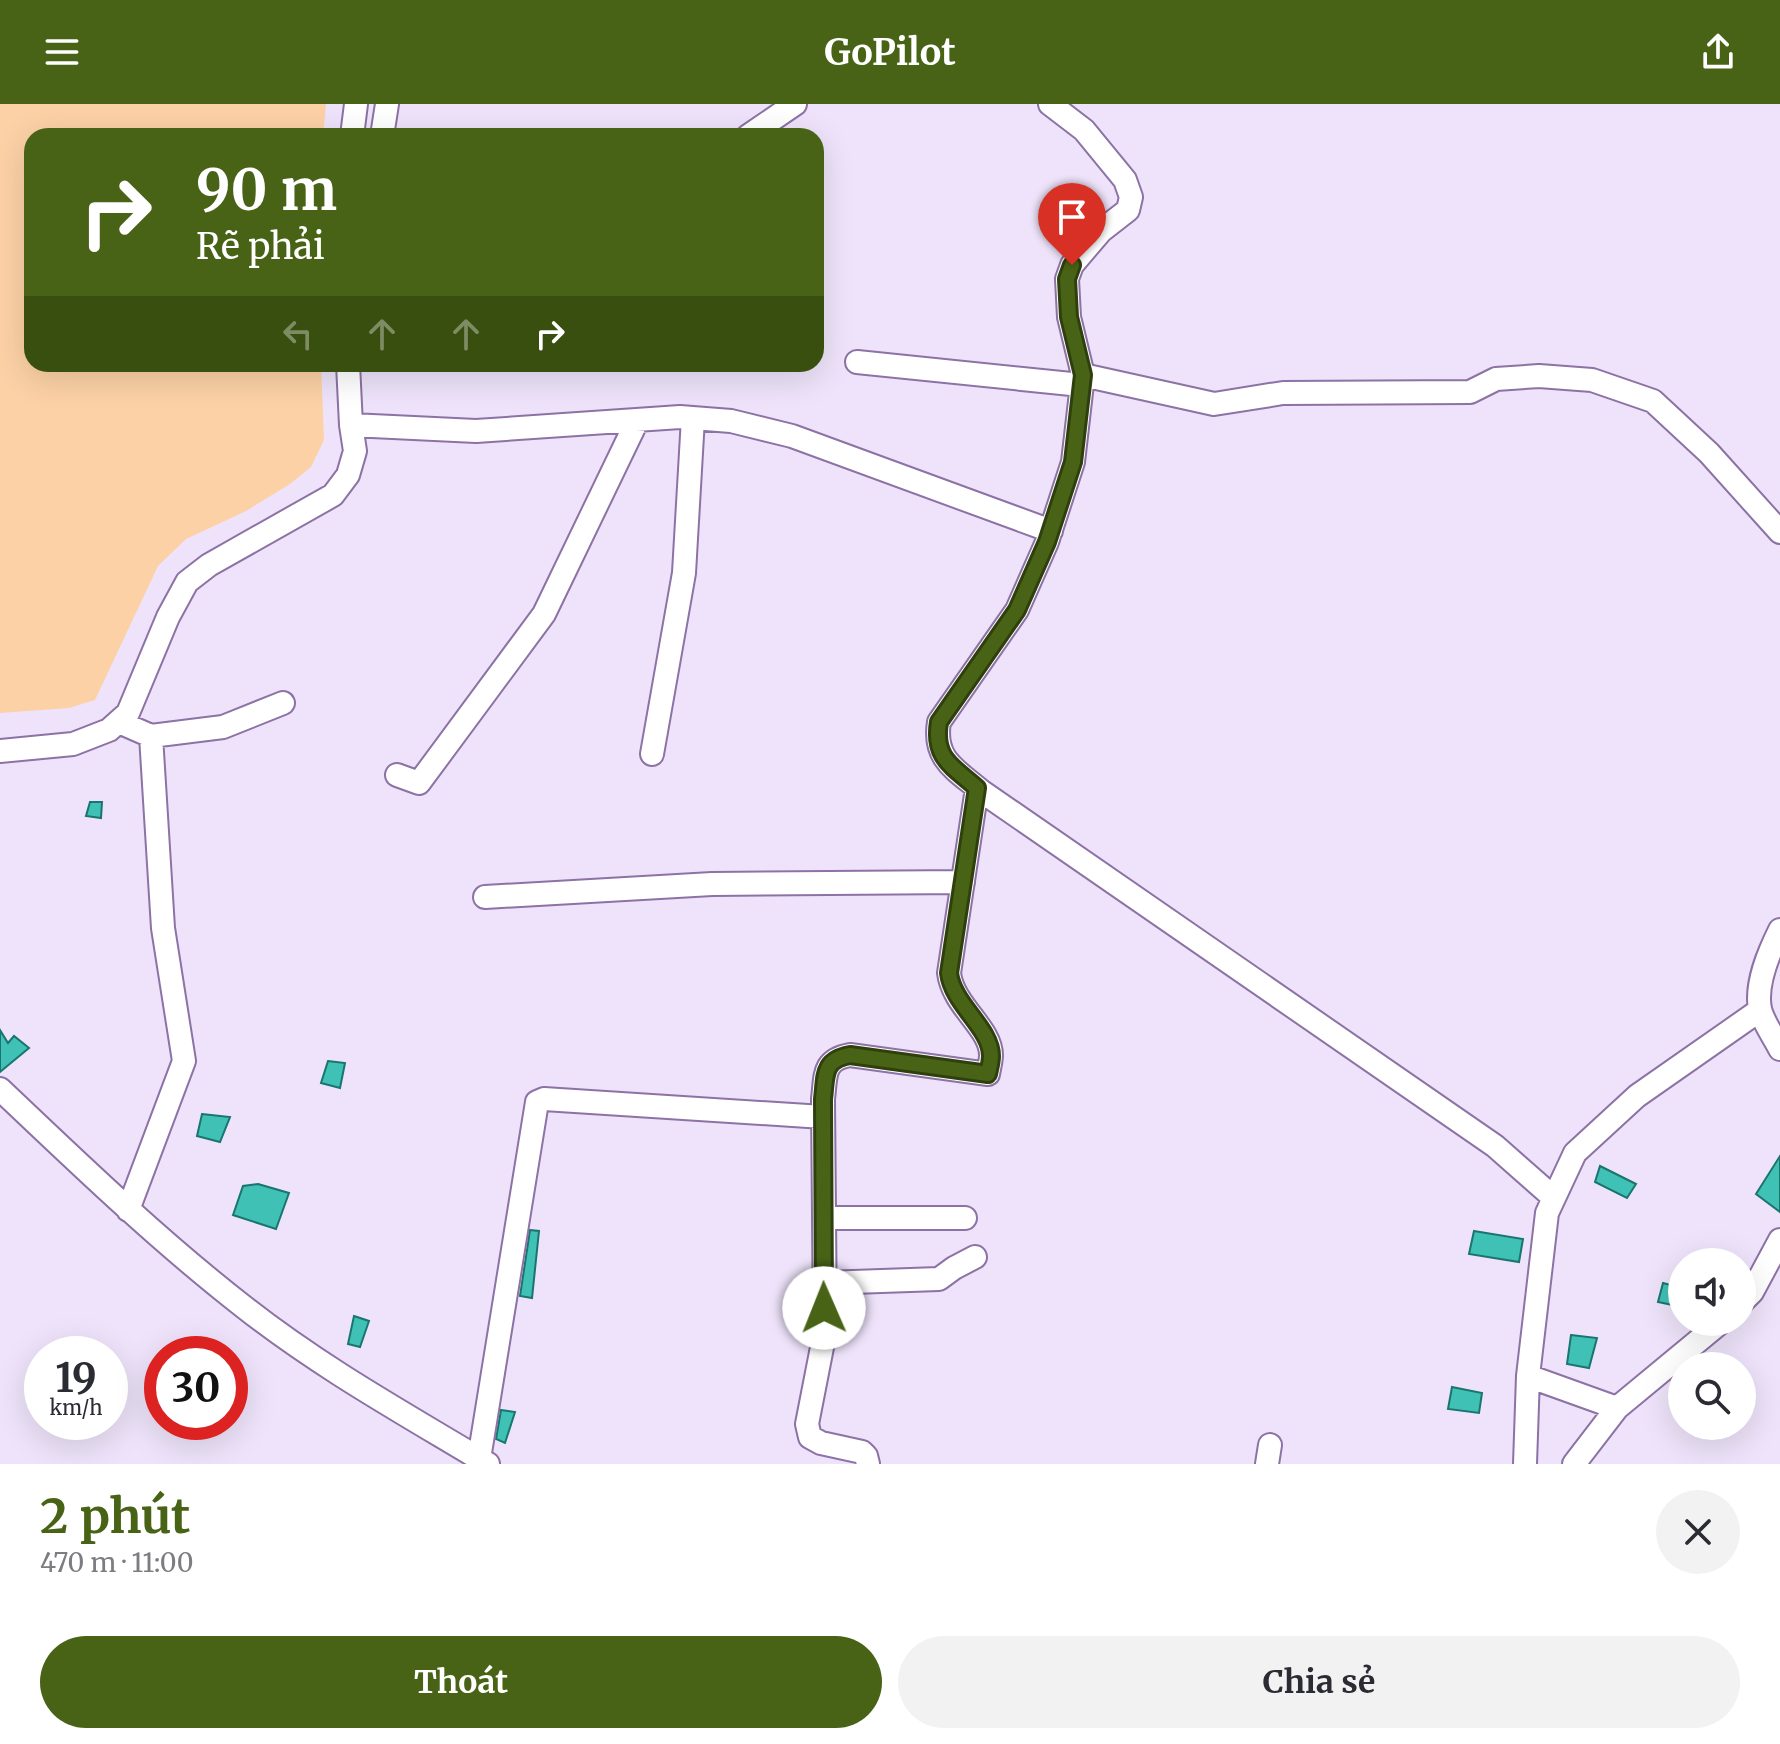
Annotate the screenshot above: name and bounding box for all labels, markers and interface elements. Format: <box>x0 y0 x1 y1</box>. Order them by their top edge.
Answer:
icon: menu <box>40 30 84 74</box>
text: GoPilot <box>824 30 956 75</box>
icon: share <box>1696 30 1740 74</box>
text: 90 m <box>196 155 337 225</box>
icon: right <box>64 160 168 264</box>
pin <box>1038 183 1106 265</box>
icon: arrive <box>1050 195 1094 239</box>
text: Rẽ phải <box>196 224 325 269</box>
icon: left <box>276 312 320 356</box>
icon: ahead <box>360 312 404 356</box>
icon: ahead <box>444 312 488 356</box>
icon: right <box>528 312 572 356</box>
map controls <box>1668 1248 1756 1440</box>
button: sound <box>1668 1248 1756 1336</box>
position arrow <box>782 1266 866 1350</box>
speed limit sign: 30 <box>144 1336 248 1440</box>
button: search <box>1668 1352 1756 1440</box>
text: 19 <box>55 1353 97 1403</box>
text: km/h <box>50 1395 102 1420</box>
text: 2 phút <box>40 1486 190 1546</box>
button: close <box>1656 1490 1740 1574</box>
text: 470 m · 11:00 <box>40 1546 194 1579</box>
button: Thoát <box>40 1636 882 1728</box>
button: Chia sẻ <box>898 1636 1740 1728</box>

